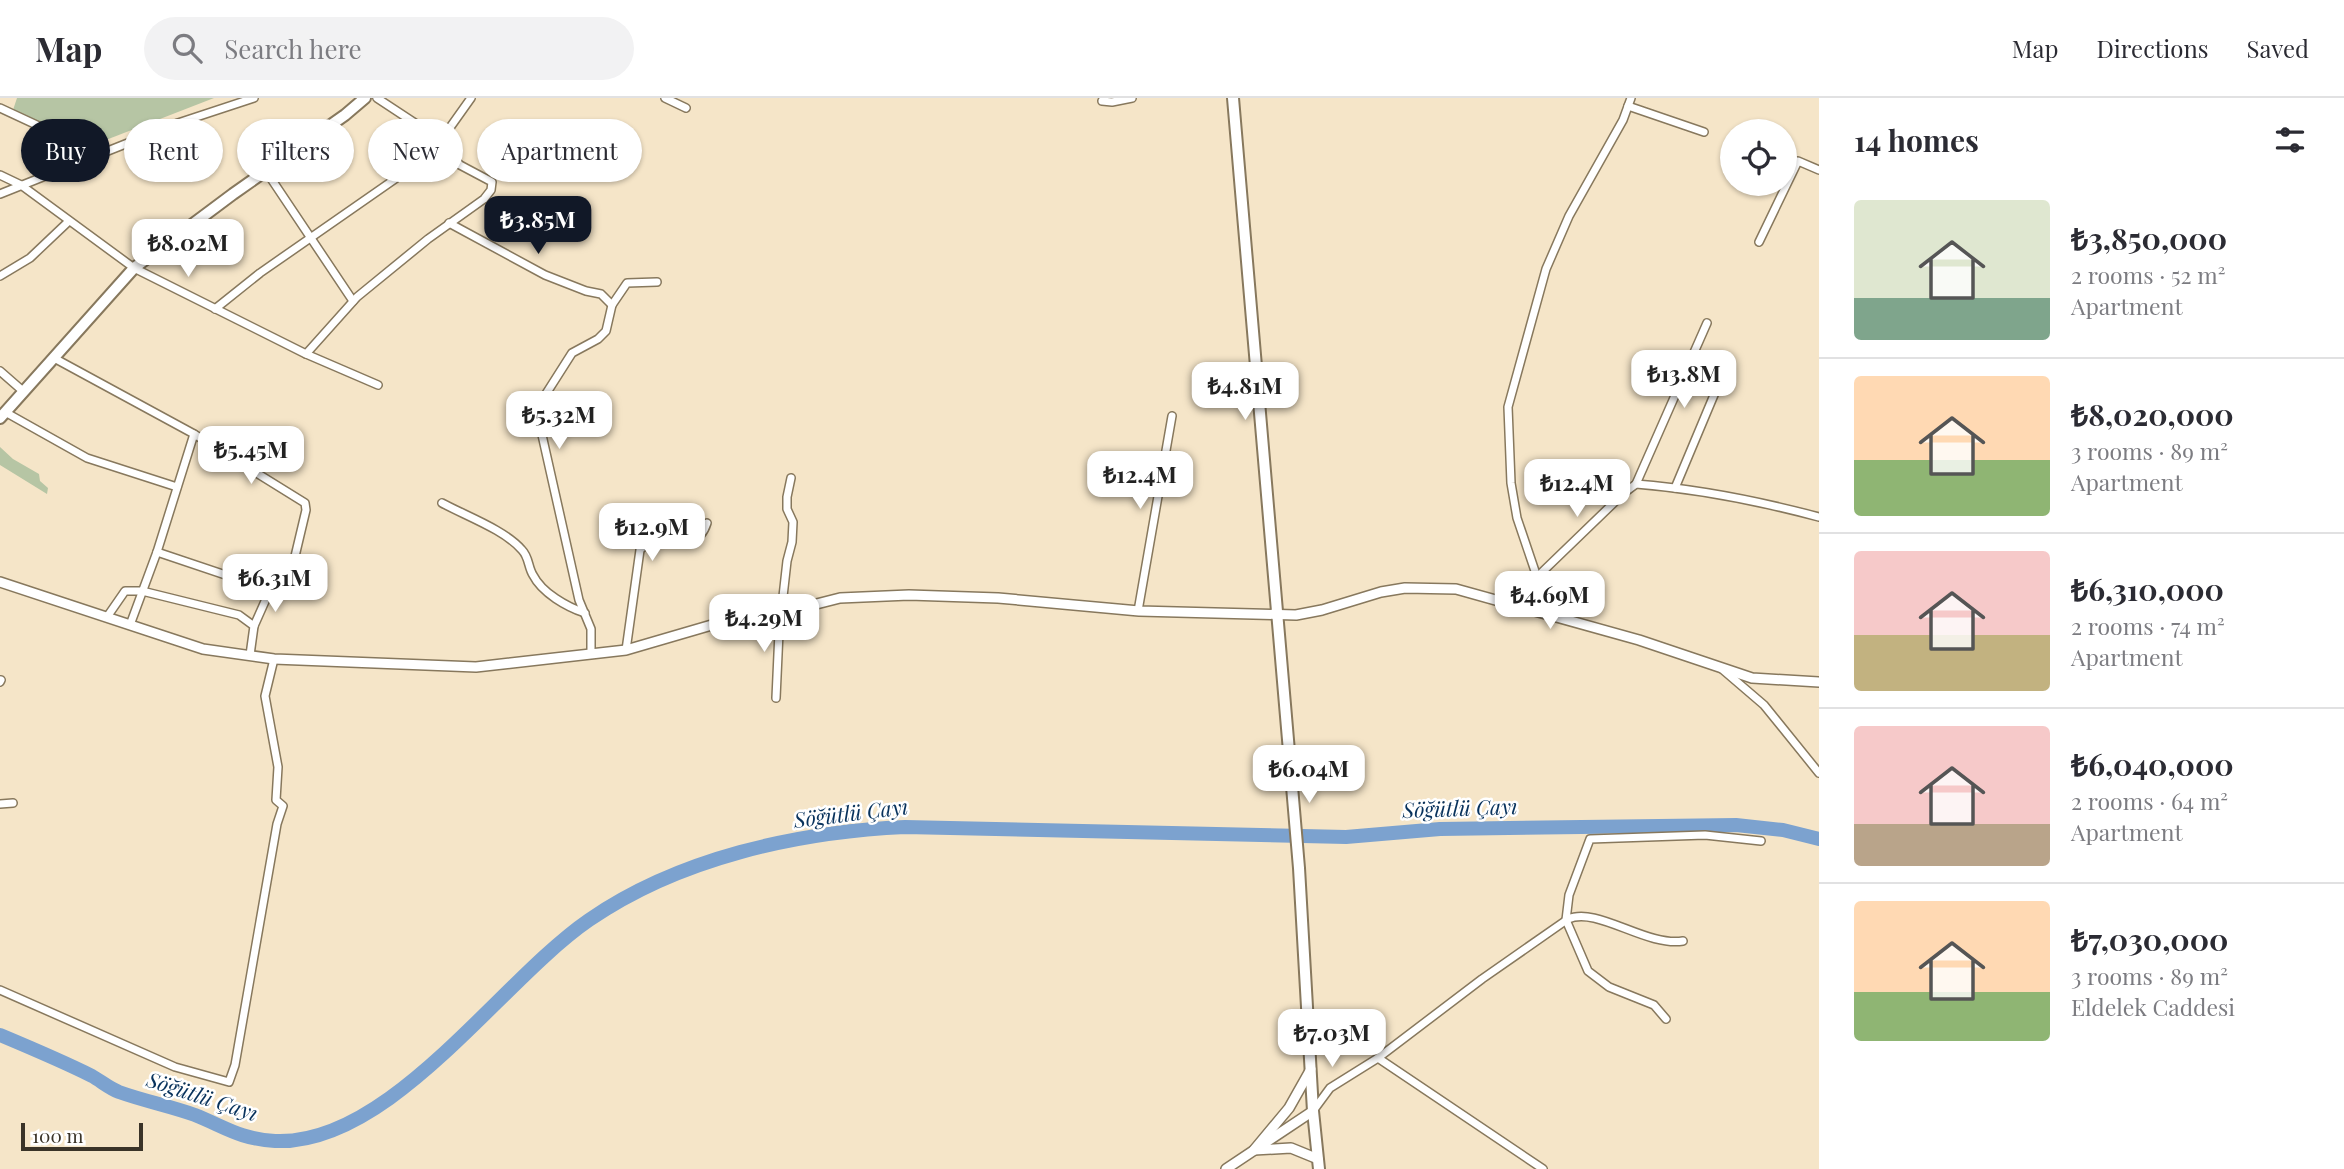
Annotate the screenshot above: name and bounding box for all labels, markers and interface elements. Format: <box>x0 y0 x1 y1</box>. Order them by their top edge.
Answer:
search box <box>144 17 634 80</box>
text: Map <box>35 26 102 70</box>
icon: search <box>168 29 206 67</box>
text: Search here <box>224 31 362 66</box>
text: Map <box>2012 32 2058 64</box>
text: Directions <box>2096 32 2209 64</box>
text: Saved <box>2247 32 2309 64</box>
chip: Buy <box>21 119 110 182</box>
chip: Rent <box>124 119 223 182</box>
chip: Filters <box>237 119 354 182</box>
chip: New <box>368 119 463 182</box>
chip: Apartment <box>477 119 642 182</box>
map controls <box>1720 119 1797 196</box>
button: locate <box>1720 119 1797 196</box>
text: 14 homes <box>1854 120 1979 160</box>
icon: filters <box>2271 121 2309 159</box>
pin: ₺3.85M <box>481 197 595 256</box>
text: ₺3.85M <box>500 203 576 234</box>
text: ₺3,850,000 <box>2071 218 2227 258</box>
pin: ₺8.02M <box>131 220 245 279</box>
text: ₺8.02M <box>148 226 228 257</box>
icon: home <box>1910 228 1994 312</box>
text: 2 rooms · 52 m² <box>2071 259 2225 290</box>
text: Apartment <box>2071 290 2183 321</box>
pin: ₺13.8M <box>1627 350 1741 410</box>
text: ₺13.8M <box>1647 357 1721 388</box>
pin: ₺4.81M <box>1188 362 1302 422</box>
text: ₺4.81M <box>1208 369 1282 400</box>
pin: ₺5.32M <box>502 392 616 451</box>
text: ₺8,020,000 <box>2071 394 2234 434</box>
text: ₺5.32M <box>522 398 596 429</box>
icon: home <box>1910 404 1994 488</box>
pin: ₺5.45M <box>194 426 308 486</box>
text: ₺5.45M <box>214 433 288 464</box>
text: 3 rooms · 89 m² <box>2071 435 2228 466</box>
pin: ₺12.4M <box>1083 452 1197 511</box>
text: ₺12.4M <box>1103 458 1177 489</box>
pin: ₺12.4M <box>1520 460 1634 519</box>
text: ₺12.4M <box>1540 466 1614 497</box>
text: Apartment <box>2071 466 2183 497</box>
pin: ₺12.9M <box>595 504 709 563</box>
text: ₺12.9M <box>615 510 689 541</box>
pin: ₺6.31M <box>218 554 332 614</box>
text: ₺6.31M <box>239 561 311 592</box>
text: ₺6,310,000 <box>2071 569 2224 609</box>
pin: ₺4.69M <box>1493 572 1607 631</box>
text: ₺4.69M <box>1511 578 1589 609</box>
icon: home <box>1910 579 1994 663</box>
pin: ₺4.29M <box>707 594 821 654</box>
text: ₺4.29M <box>725 601 803 632</box>
text: 2 rooms · 74 m² <box>2071 610 2225 641</box>
text: Apartment <box>2071 641 2183 672</box>
text: ₺6,040,000 <box>2071 744 2234 784</box>
pin: ₺6.04M <box>1252 746 1366 805</box>
text: ₺6.04M <box>1269 752 1349 783</box>
icon: home <box>1910 754 1994 838</box>
text: 2 rooms · 64 m² <box>2071 785 2228 816</box>
water label: Söğütlü Çayı <box>791 791 909 833</box>
water label: Söğütlü Çayı <box>1401 791 1518 823</box>
text: Apartment <box>2071 816 2183 847</box>
text: ₺7,030,000 <box>2071 919 2228 959</box>
icon: home <box>1910 929 1994 1013</box>
text: 3 rooms · 89 m² <box>2071 960 2228 991</box>
text: Eldelek Caddesi <box>2071 991 2235 1022</box>
pin: ₺7.03M <box>1275 1010 1389 1069</box>
text: ₺7.03M <box>1294 1016 1370 1047</box>
water label: Söğütlü Çayı <box>143 1064 262 1126</box>
scale bar <box>21 1120 144 1152</box>
text: 100 m <box>32 1122 83 1148</box>

